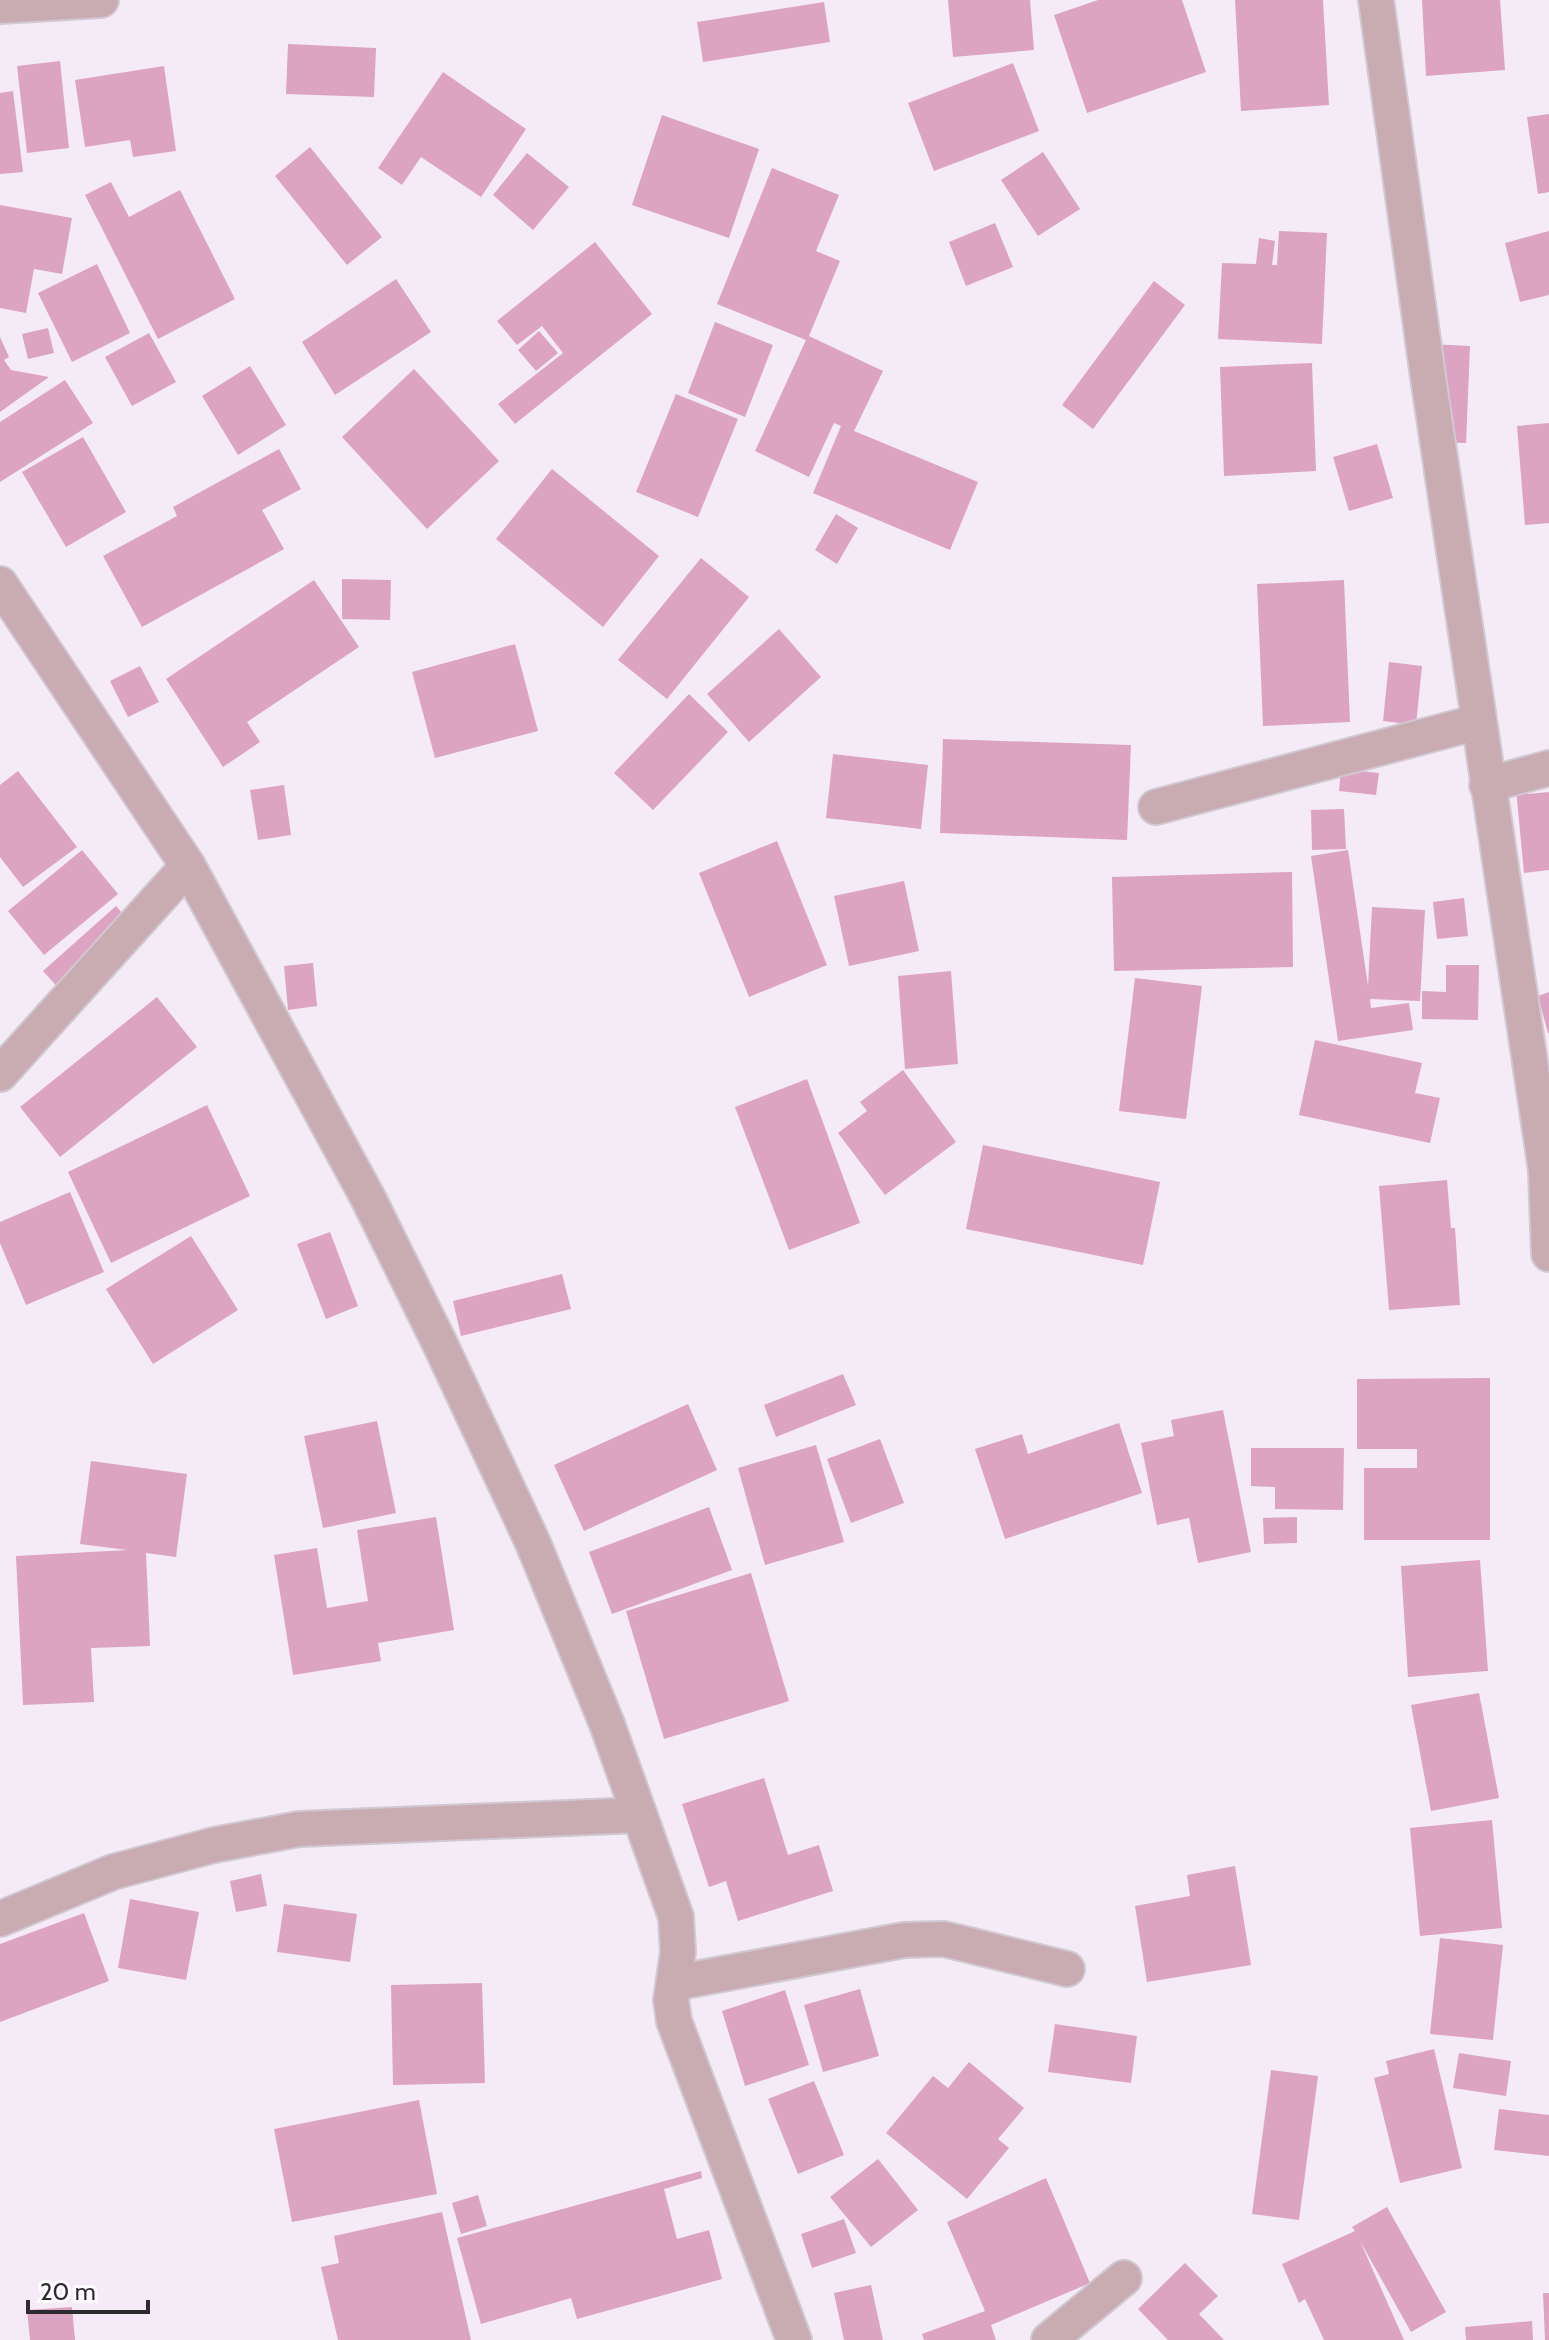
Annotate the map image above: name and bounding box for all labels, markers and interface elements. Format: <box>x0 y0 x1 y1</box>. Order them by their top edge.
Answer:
scale bar <box>28 2264 148 2314</box>
text: 20 m <box>40 2277 96 2306</box>

